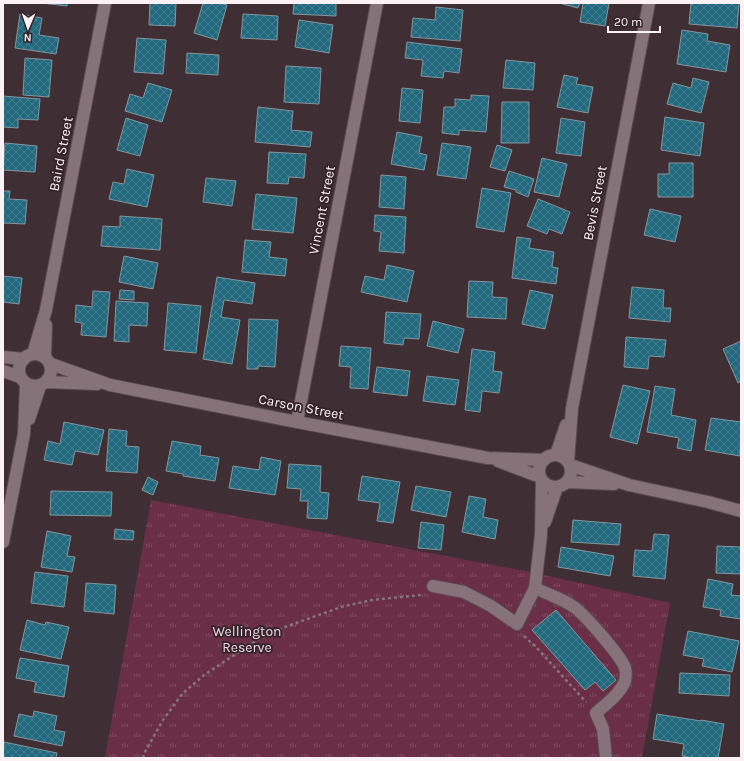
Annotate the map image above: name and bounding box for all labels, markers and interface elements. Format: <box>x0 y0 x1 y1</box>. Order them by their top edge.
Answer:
north arrow <box>8 8 48 48</box>
scale bar <box>608 8 660 34</box>
text: 20 m <box>614 15 642 29</box>
text: N <box>23 31 32 44</box>
street label: Baird Street <box>45 115 77 193</box>
street label: Vincent Street <box>305 164 339 256</box>
street label: Bevis Street <box>579 164 611 242</box>
street label: Carson Street <box>257 390 345 424</box>
park label: Wellington Reserve <box>213 623 282 656</box>

